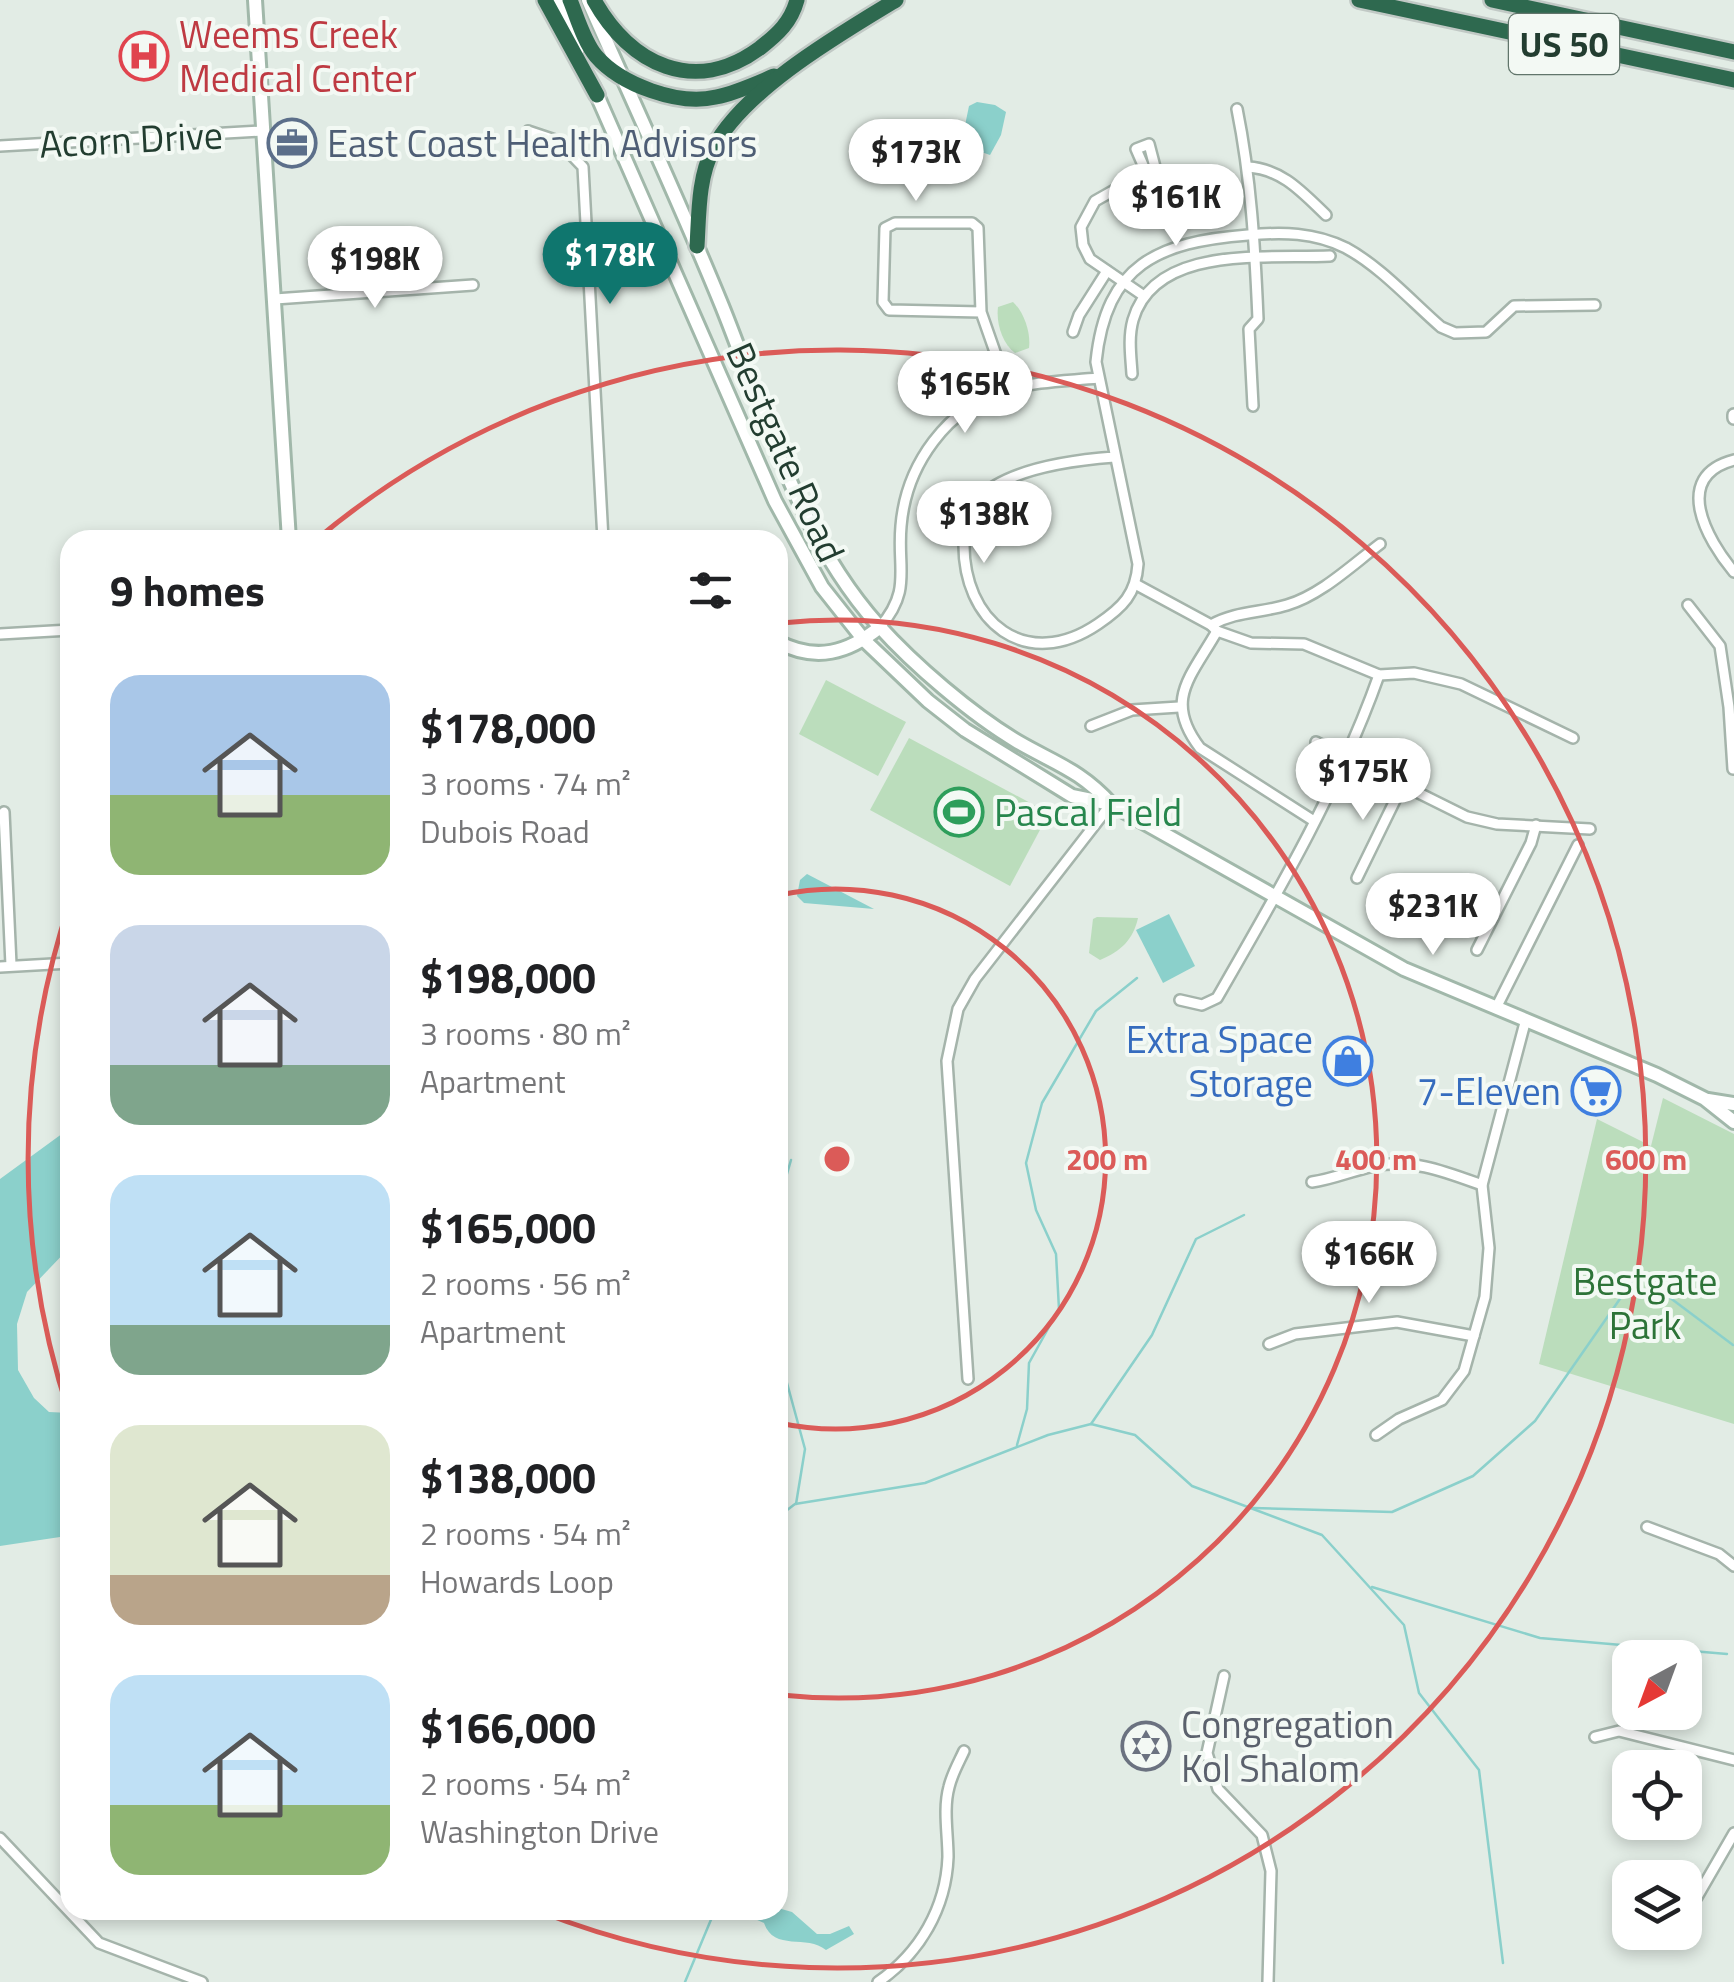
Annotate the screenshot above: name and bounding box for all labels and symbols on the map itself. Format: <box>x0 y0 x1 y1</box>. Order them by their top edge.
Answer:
place label: Weems Creek Medical Center <box>179 5 417 107</box>
road number: US 50 <box>1509 14 1619 74</box>
hospital icon: Weems Creek Medical Center <box>118 30 170 82</box>
street label: Acorn Drive <box>38 105 224 173</box>
place label: East Coast Health Advisors <box>327 114 757 172</box>
office icon: East Coast Health Advisors <box>266 117 318 169</box>
pin: $173K <box>846 119 986 204</box>
pin: $161K <box>1106 164 1246 249</box>
pin: $178K <box>540 222 680 307</box>
pin: $198K <box>305 226 445 311</box>
street label: Bestgate Road <box>712 333 860 571</box>
pin: $165K <box>895 351 1035 436</box>
pin: $138K <box>914 481 1054 566</box>
pin: $175K <box>1293 738 1433 823</box>
place label: Pascal Field <box>994 783 1182 841</box>
sports icon: Pascal Field <box>933 786 985 838</box>
pin: $231K <box>1363 873 1503 958</box>
place label: Extra Space Storage <box>1126 1010 1313 1112</box>
shop icon: Extra Space Storage <box>1322 1035 1374 1087</box>
place label: 7-Eleven <box>1417 1062 1561 1120</box>
supermarket icon: 7-Eleven <box>1570 1065 1622 1117</box>
text: 200 m <box>1066 1136 1148 1182</box>
text: 400 m <box>1335 1136 1417 1182</box>
text: 600 m <box>1605 1136 1687 1182</box>
centre of rings <box>819 1141 855 1177</box>
pin: $166K <box>1299 1221 1439 1306</box>
park label: Bestgate Park <box>1573 1252 1717 1354</box>
north arrow <box>1612 1640 1702 1730</box>
place label: Congregation Kol Shalom <box>1181 1695 1394 1797</box>
synagogue icon: Congregation Kol Shalom <box>1120 1720 1172 1772</box>

